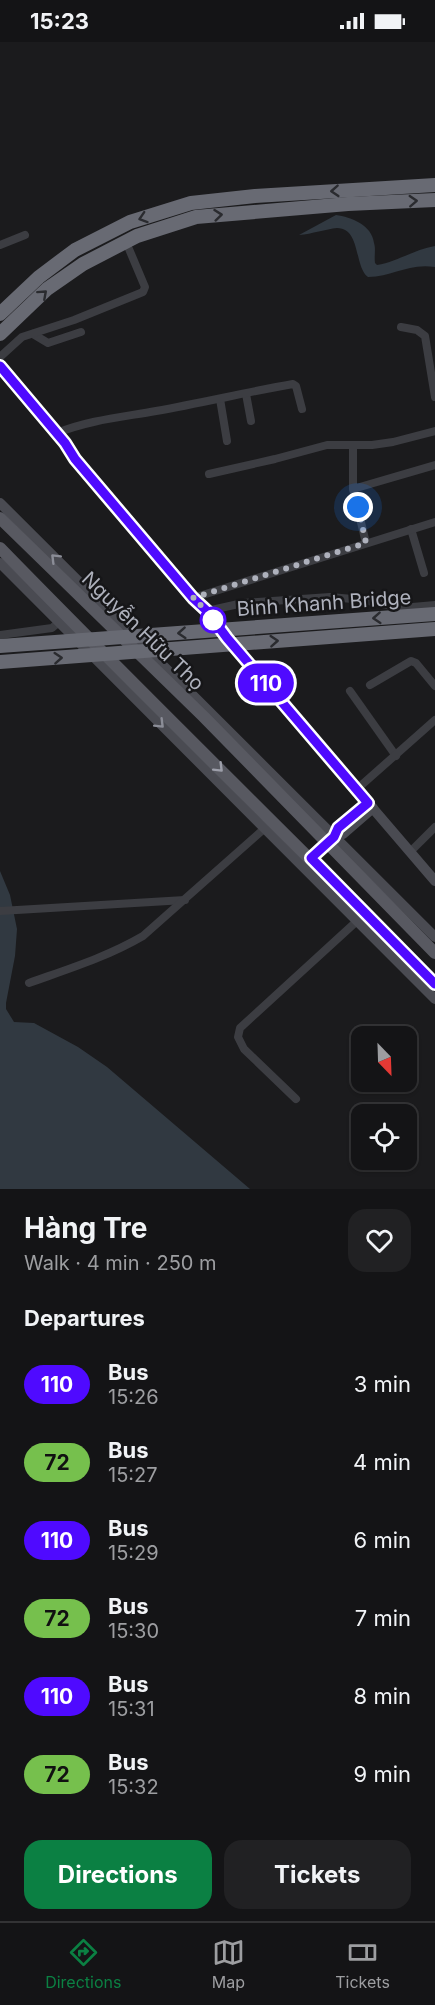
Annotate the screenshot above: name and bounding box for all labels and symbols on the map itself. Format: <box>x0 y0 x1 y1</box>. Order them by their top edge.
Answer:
one-way arrow <box>330 185 339 198</box>
one-way arrow <box>408 195 417 208</box>
one-way arrow <box>213 209 223 222</box>
one-way arrow <box>138 211 149 224</box>
one-way arrow <box>36 290 47 301</box>
your location <box>343 492 373 522</box>
one-way arrow <box>51 554 62 565</box>
street label: Nguyễn Hữu Thọ <box>77 567 209 695</box>
street label: Binh Khanh Bridge <box>236 585 412 621</box>
unlabelled marker <box>200 607 226 633</box>
one-way arrow <box>372 612 381 625</box>
one-way arrow <box>178 626 187 639</box>
one-way arrow <box>269 635 278 648</box>
one-way arrow <box>54 651 63 664</box>
line badge: 110 <box>232 664 300 702</box>
one-way arrow <box>153 717 164 727</box>
one-way arrow <box>212 760 223 771</box>
north arrow <box>351 1026 417 1092</box>

